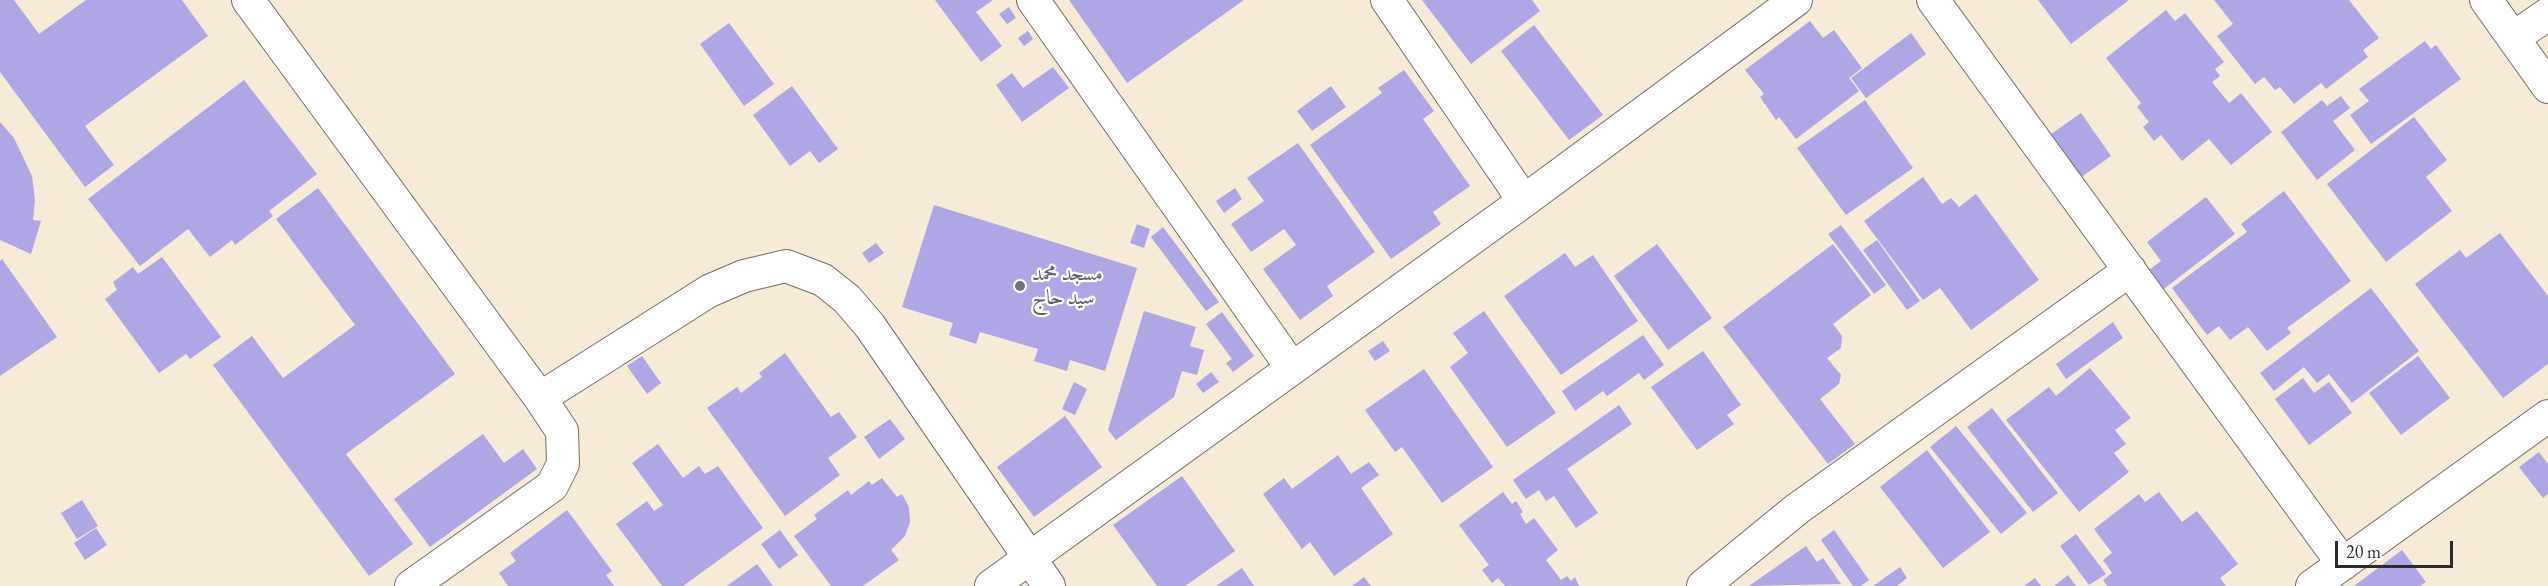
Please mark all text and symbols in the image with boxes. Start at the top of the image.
place label: مسجد محمد سيد حاج [1032,261,1103,311]
marker: مسجد محمد سيد حاج [1013,279,1027,293]
scale bar [2338,529,2456,567]
text: 20 m [2346,540,2381,563]

